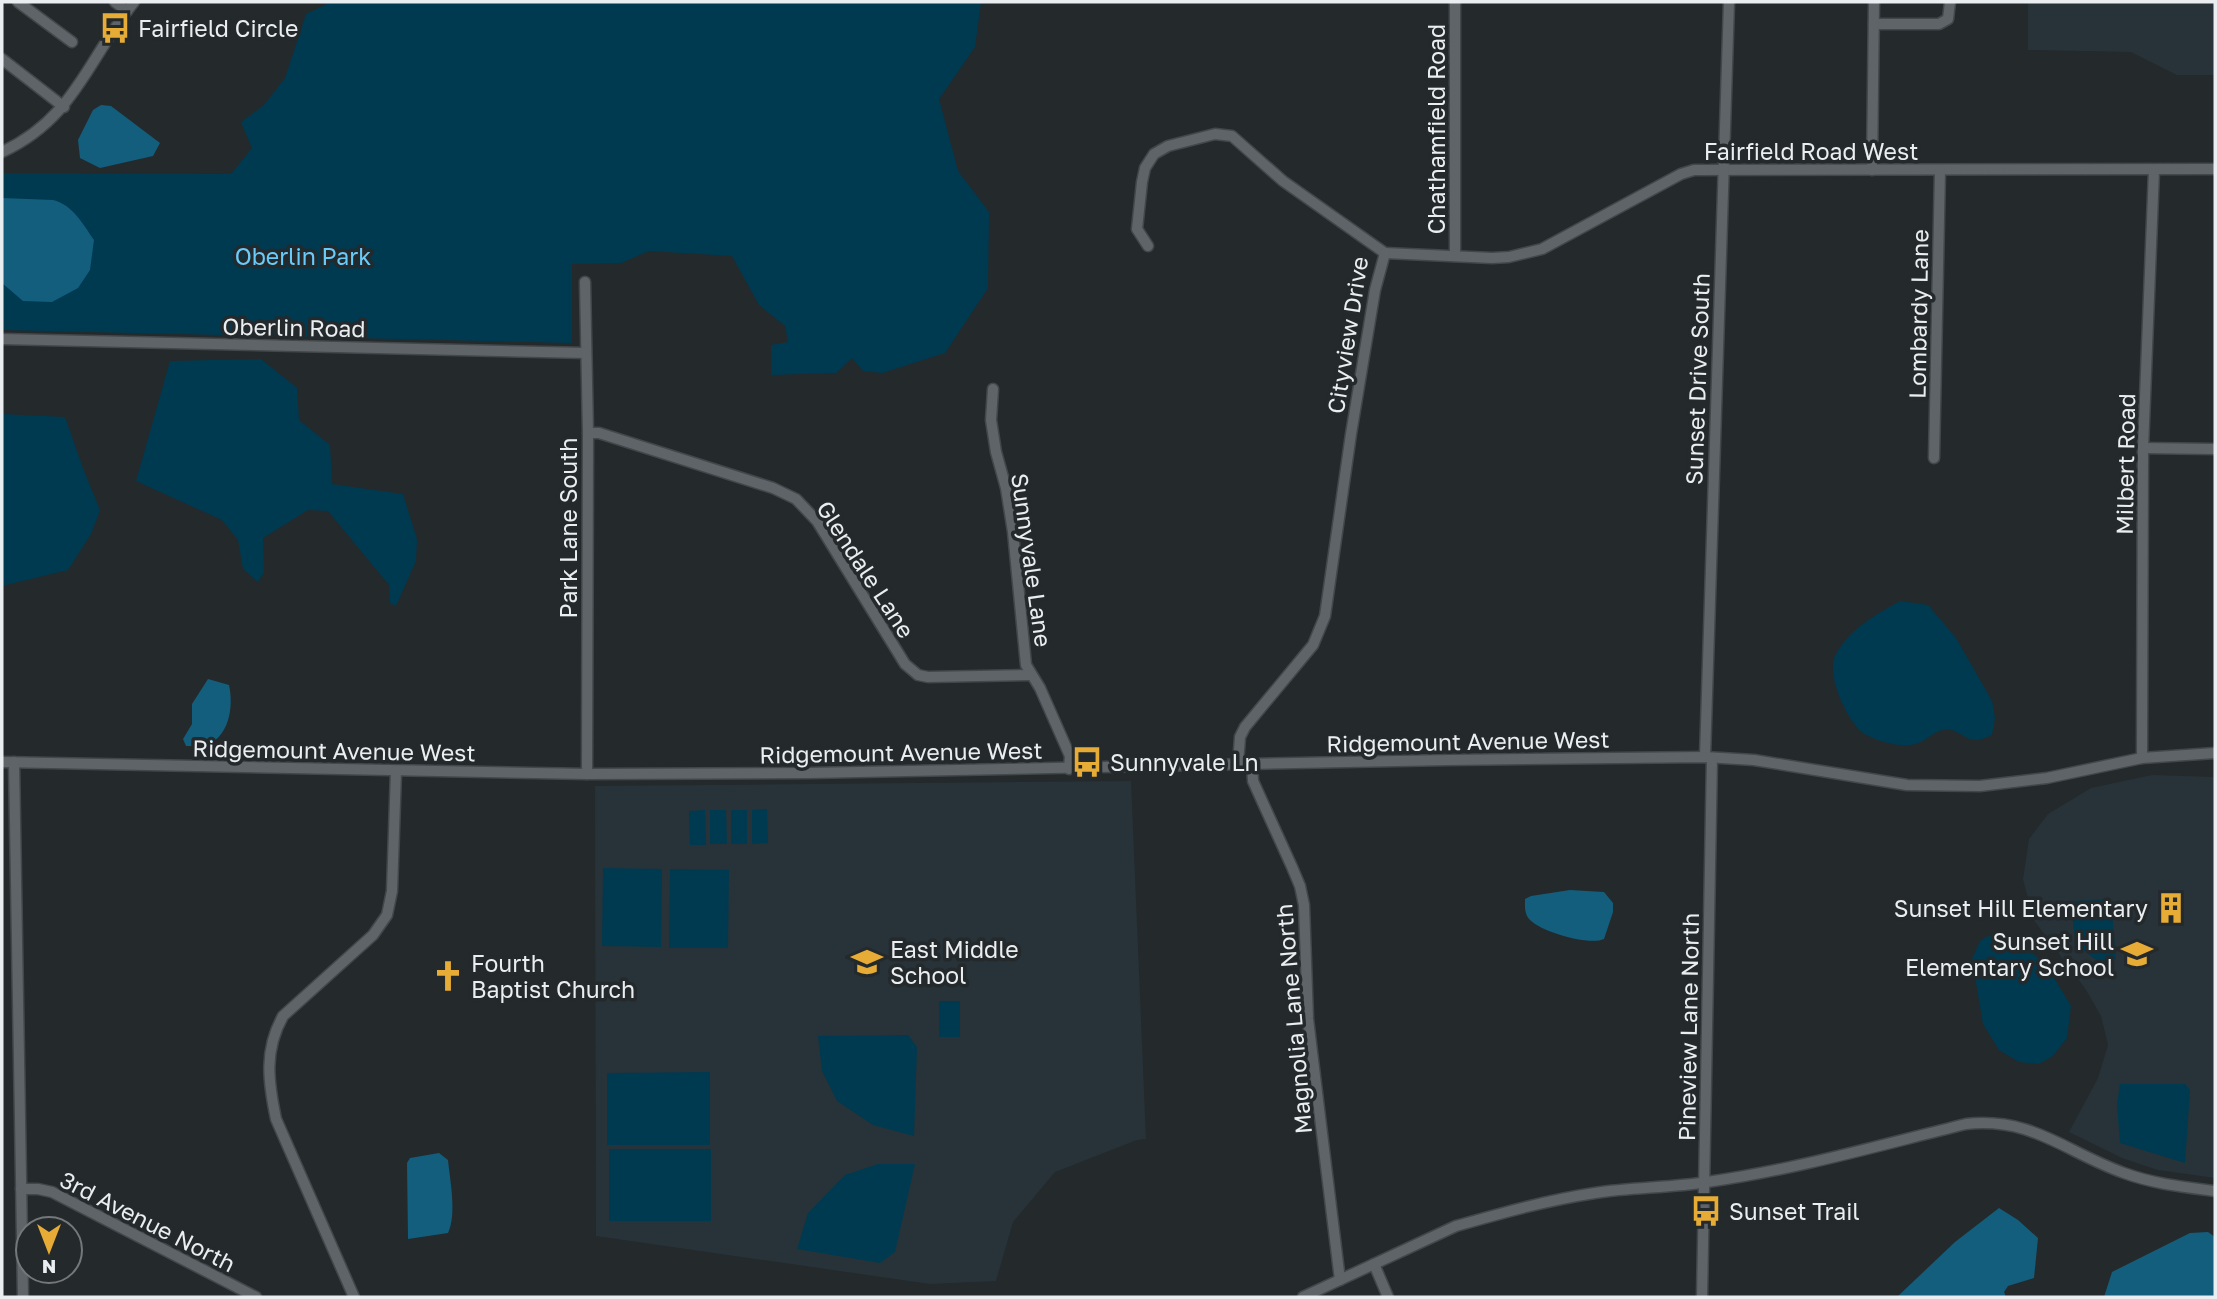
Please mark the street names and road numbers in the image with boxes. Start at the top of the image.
street label: Chathamfield Road [1422,24,1450,234]
street label: Fairfield Road West [1704,137,1918,165]
street label: Lombardy Lane [1903,229,1933,399]
street label: Cityview Drive [1321,255,1373,415]
street label: Sunset Drive South [1679,273,1715,485]
street label: Oberlin Road [222,312,366,342]
street label: Milbert Road [2110,393,2140,535]
street label: Park Lane South [554,438,582,618]
street label: Sunnyvale Lane [1006,471,1058,649]
street label: Glendale Lane [811,495,921,643]
street label: Ridgemount Avenue West [1326,725,1610,757]
street label: Ridgemount Avenue West [192,734,476,766]
street label: Ridgemount Avenue West [759,736,1043,768]
street label: Magnolia Lane North [1269,903,1317,1135]
street label: Pineview Lane North [1672,913,1704,1141]
street label: 3rd Avenue North [56,1165,240,1277]

